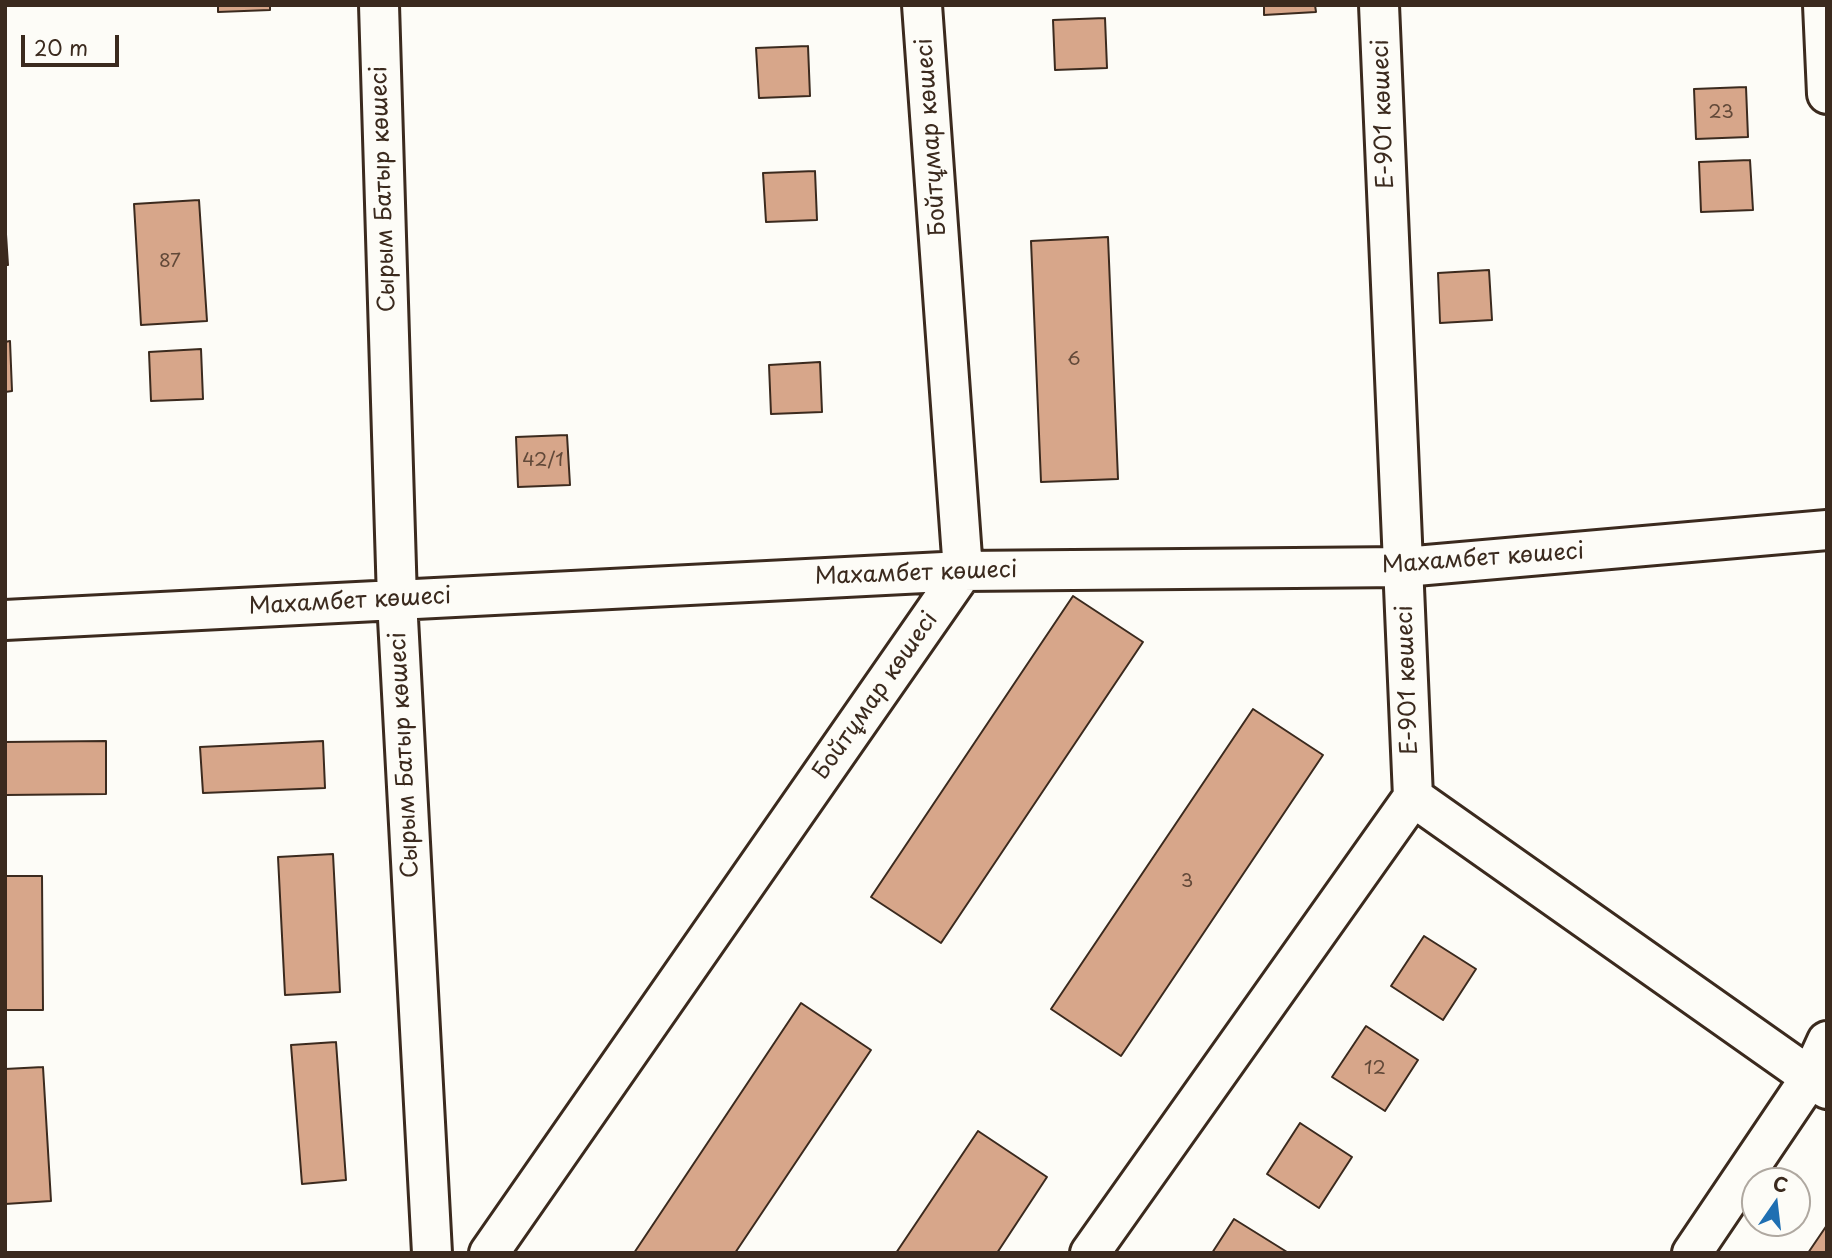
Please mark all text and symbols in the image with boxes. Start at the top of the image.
scale bar [24,21,122,65]
text: 20 m [34,31,88,63]
street label: Бойтұмар көшесі [911,37,953,237]
street label: Е-901 көшесі [1368,39,1400,189]
street label: Сырым Батыр көшесі [366,65,402,313]
house number: 23 [1708,102,1734,124]
house number: 87 [159,251,181,273]
house number: 6 [1067,349,1081,371]
house number: 42/1 [522,450,564,472]
street label: Махамбет көшесі [1381,538,1585,580]
street label: Махамбет көшесі [814,557,1018,591]
street label: Махамбет көшесі [248,583,452,621]
street label: Е-901 көшесі [1392,605,1424,755]
street label: Бойтұмар көшесі [808,607,944,785]
street label: Сырым Батыр көшесі [385,631,425,879]
house number: 3 [1181,871,1193,893]
house number: 12 [1364,1058,1386,1080]
north arrow [1741,1167,1811,1237]
text: С [1770,1168,1791,1199]

